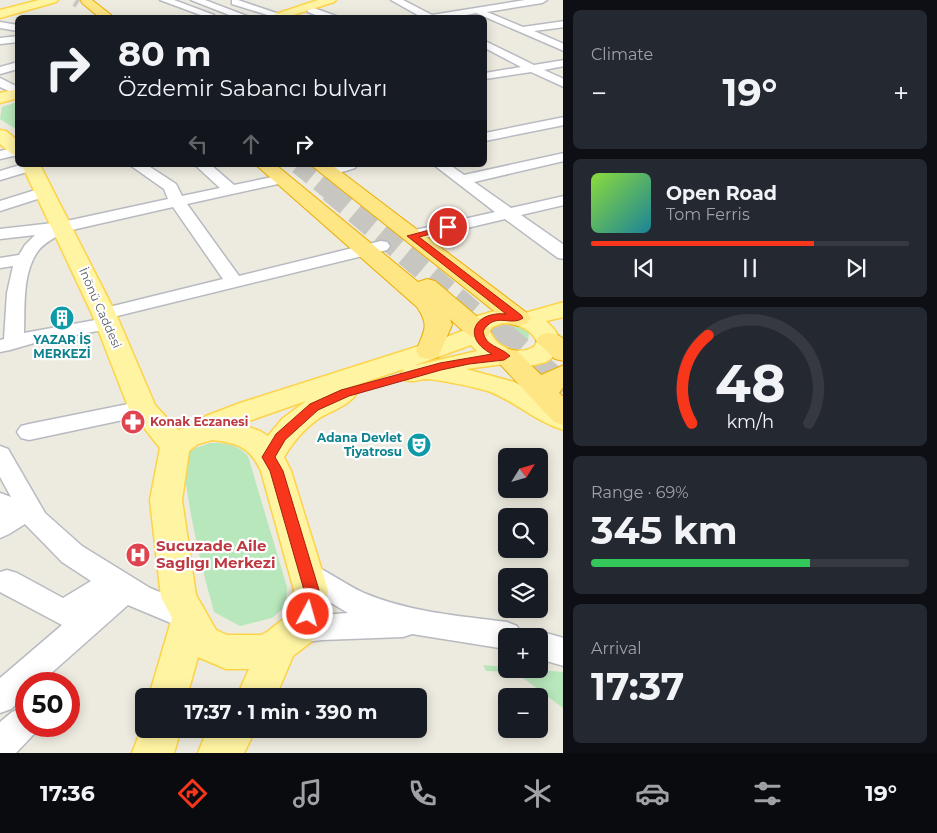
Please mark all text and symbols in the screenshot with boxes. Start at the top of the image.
text: 80 m [118,32,212,75]
icon: right [35,35,100,100]
text: Climate [591,45,653,64]
text: 19° [723,69,778,116]
text: Özdemir Sabancı bulvarı [118,75,388,102]
text: − [591,76,607,110]
text: + [893,76,909,110]
icon: left [184,130,212,158]
icon: ahead [237,130,265,158]
icon: right [290,130,318,158]
text: Open Road [666,182,777,205]
text: Tom Ferris [666,205,750,224]
pin [427,206,469,248]
icon: arrive [434,213,462,241]
icon: previous [630,254,658,282]
icon: pause [736,254,764,282]
icon: next [842,254,870,282]
street label: İnönü Caddesi [76,265,125,350]
building icon: YAZAR İŞ MERKEZİ [49,305,75,331]
place label: YAZAR İŞ MERKEZİ [32,332,91,361]
text: 48 [715,352,785,415]
pharmacy icon: Konak Eczanesi [120,409,146,435]
text: km/h [726,411,774,432]
place label: Konak Eczanesi [150,414,248,429]
place label: Adana Devlet Tiyatrosu [316,430,403,459]
theatre icon: Adana Devlet Tiyatrosu [406,432,432,458]
north arrow [498,448,548,498]
map controls [498,448,548,738]
text: Range · 69% [591,483,689,502]
text: 345 km [591,507,738,554]
button: search [498,508,548,558]
place label: Sucuzade Aile Saglıgı Merkezi [156,536,275,572]
hospital icon: Sucuzade Aile Saglıgı Merkezi [125,542,151,568]
button: layers [498,568,548,618]
position arrow [281,587,333,639]
button: + [498,628,548,678]
text: Arrival [591,639,641,658]
text: 17:37 [591,663,684,710]
speed limit sign: 50 [15,672,80,737]
button: − [498,688,548,738]
text: 17:37 · 1 min · 390 m [185,701,377,724]
icon: directions [175,776,210,811]
icon: music [290,776,325,811]
icon: phone [405,776,440,811]
icon: climate [520,776,555,811]
icon: car [635,776,670,811]
icon: filters [750,776,785,811]
text: 17:36 [40,780,95,807]
text: 19° [865,780,897,807]

